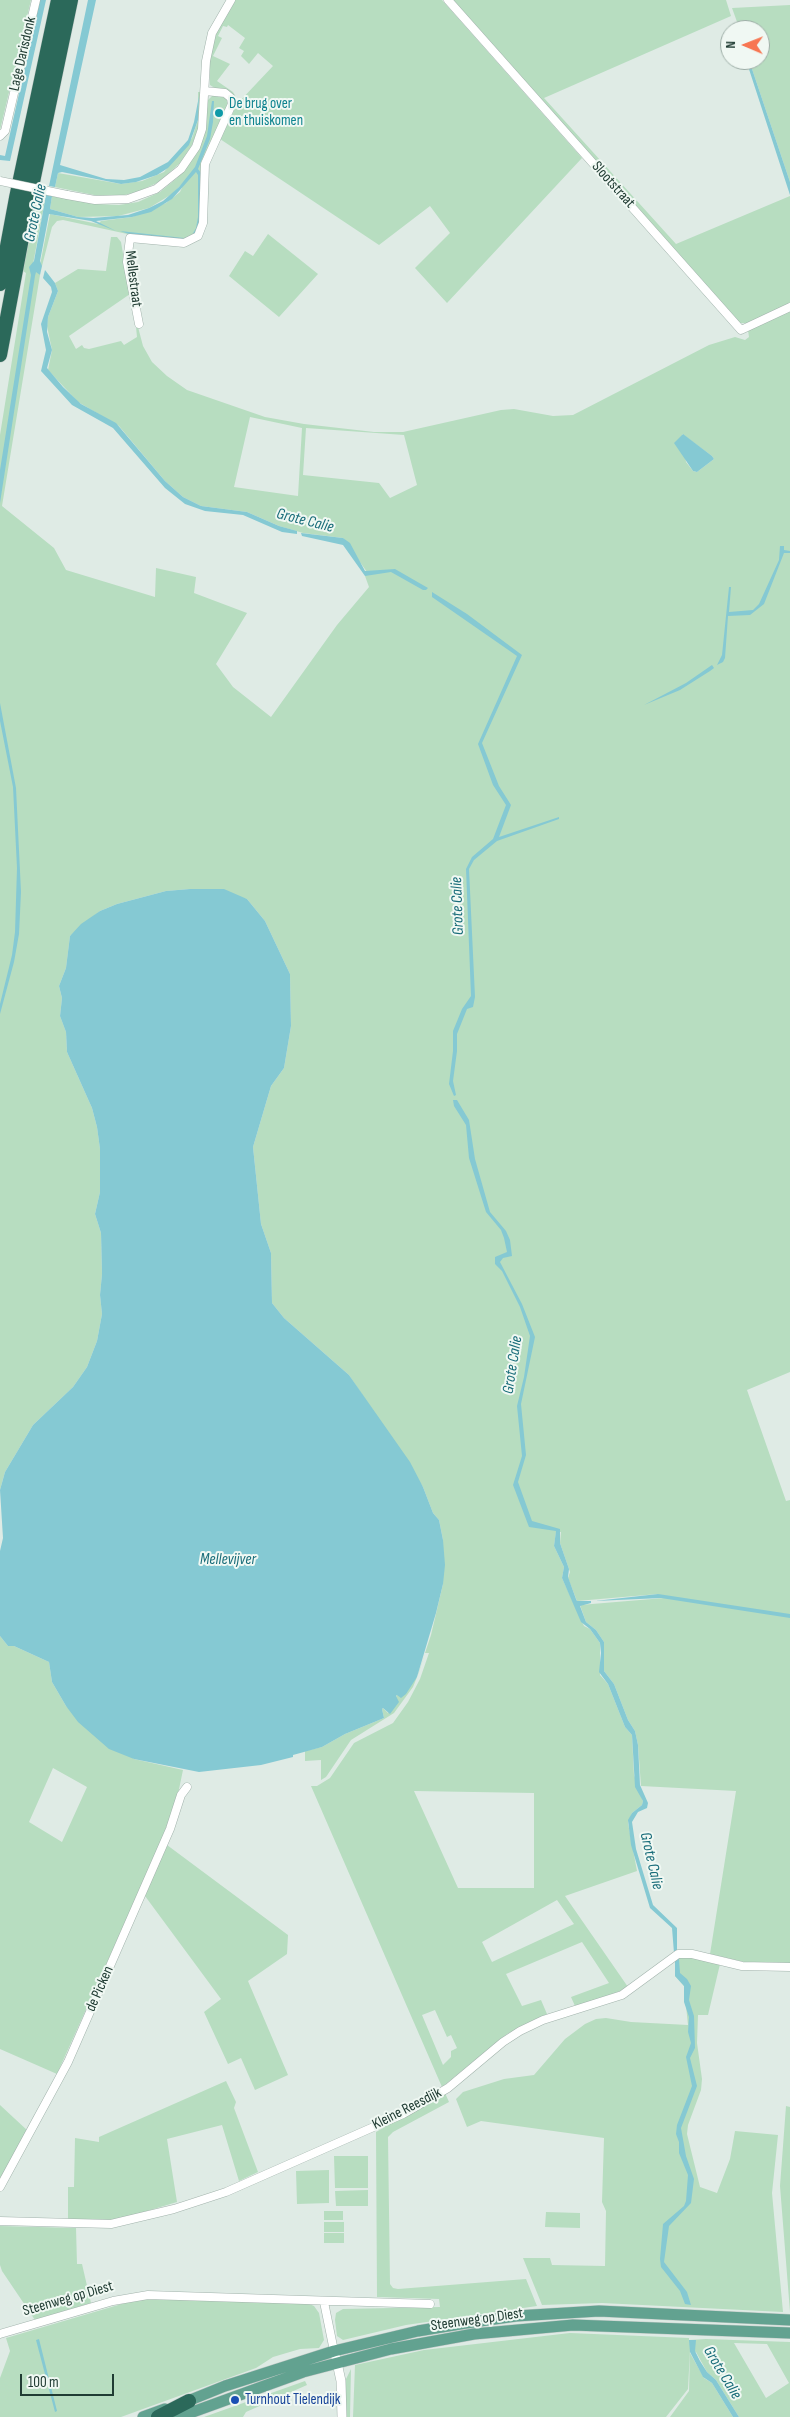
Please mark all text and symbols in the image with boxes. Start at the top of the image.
street label: Lage Darisdonk [6,15,40,93]
north arrow [720,20,770,70]
text: N [722,41,739,49]
place label: De brug over en thuiskomen [229,95,303,130]
marker: De brug over en thuiskomen [213,107,225,119]
street label: Slootstraat [587,158,639,212]
water label: Grote Calie [21,182,51,244]
street label: Mellestraat [121,250,145,308]
water label: Grote Calie [274,505,336,537]
water label: Grote Calie [447,876,469,936]
water label: Grote Calie [499,1335,527,1395]
water label: Mellevijver [200,1550,256,1570]
water label: Grote Calie [635,1830,667,1892]
street label: de Picken [82,1964,118,2014]
street label: Kleine Reesdijk [370,2084,444,2134]
street label: Steenweg op Diest [21,2278,115,2320]
street label: Steenweg op Diest [430,2305,524,2335]
water label: Grote Calie [699,2343,745,2403]
scale bar [22,2364,116,2396]
text: 100 m [28,2373,59,2392]
place label: Turnhout Tielendijk [245,2391,340,2409]
marker: Turnhout Tielendijk [229,2394,241,2406]

